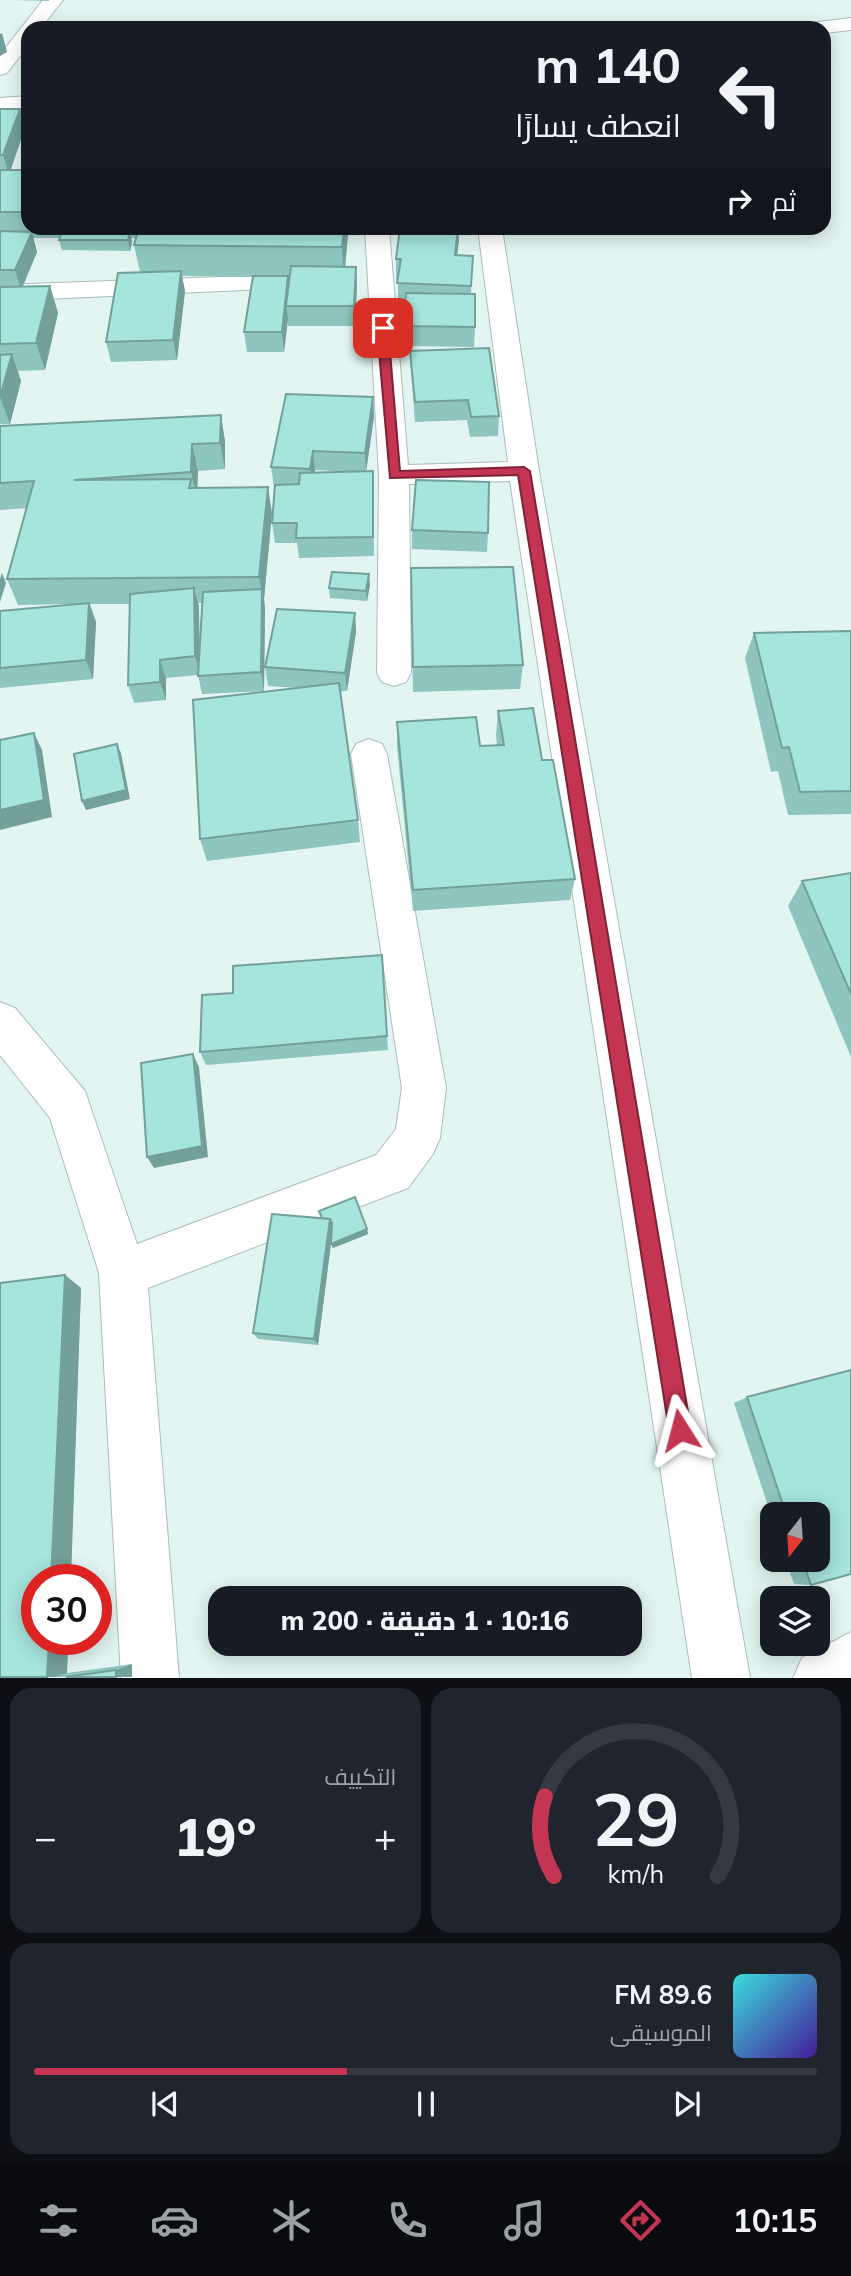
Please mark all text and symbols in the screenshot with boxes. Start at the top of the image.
text: 140 m [535,34,681,95]
icon: left [705,49,796,140]
text: انعطف يسارًا [515,105,681,145]
icon: right [720,182,758,220]
text: ثم [772,185,796,218]
pin [353,298,413,358]
icon: arrive [364,309,402,347]
position arrow [643,1393,717,1467]
north arrow [760,1502,830,1572]
map controls [760,1502,830,1656]
speed limit sign: 30 [21,1564,112,1655]
button: layers [760,1586,830,1656]
text: 10:16 · 1 دقيقة · 200 m [281,1604,569,1637]
text: التكييف [324,1762,397,1791]
text: 29 [592,1774,679,1865]
text: 19° [174,1804,256,1869]
text: − [34,1813,57,1861]
text: + [374,1813,397,1861]
text: km/h [607,1858,664,1889]
text: 89.6 FM [614,1978,712,2011]
text: الموسيقى [610,2018,712,2047]
icon: previous [146,2085,184,2123]
icon: pause [407,2085,445,2123]
icon: next [668,2085,706,2123]
icon: filters [34,2196,83,2245]
icon: car [150,2196,199,2245]
icon: climate [267,2196,316,2245]
icon: phone [383,2196,432,2245]
icon: music [500,2196,549,2245]
icon: directions [616,2196,665,2245]
text: 10:15 [733,2200,817,2240]

